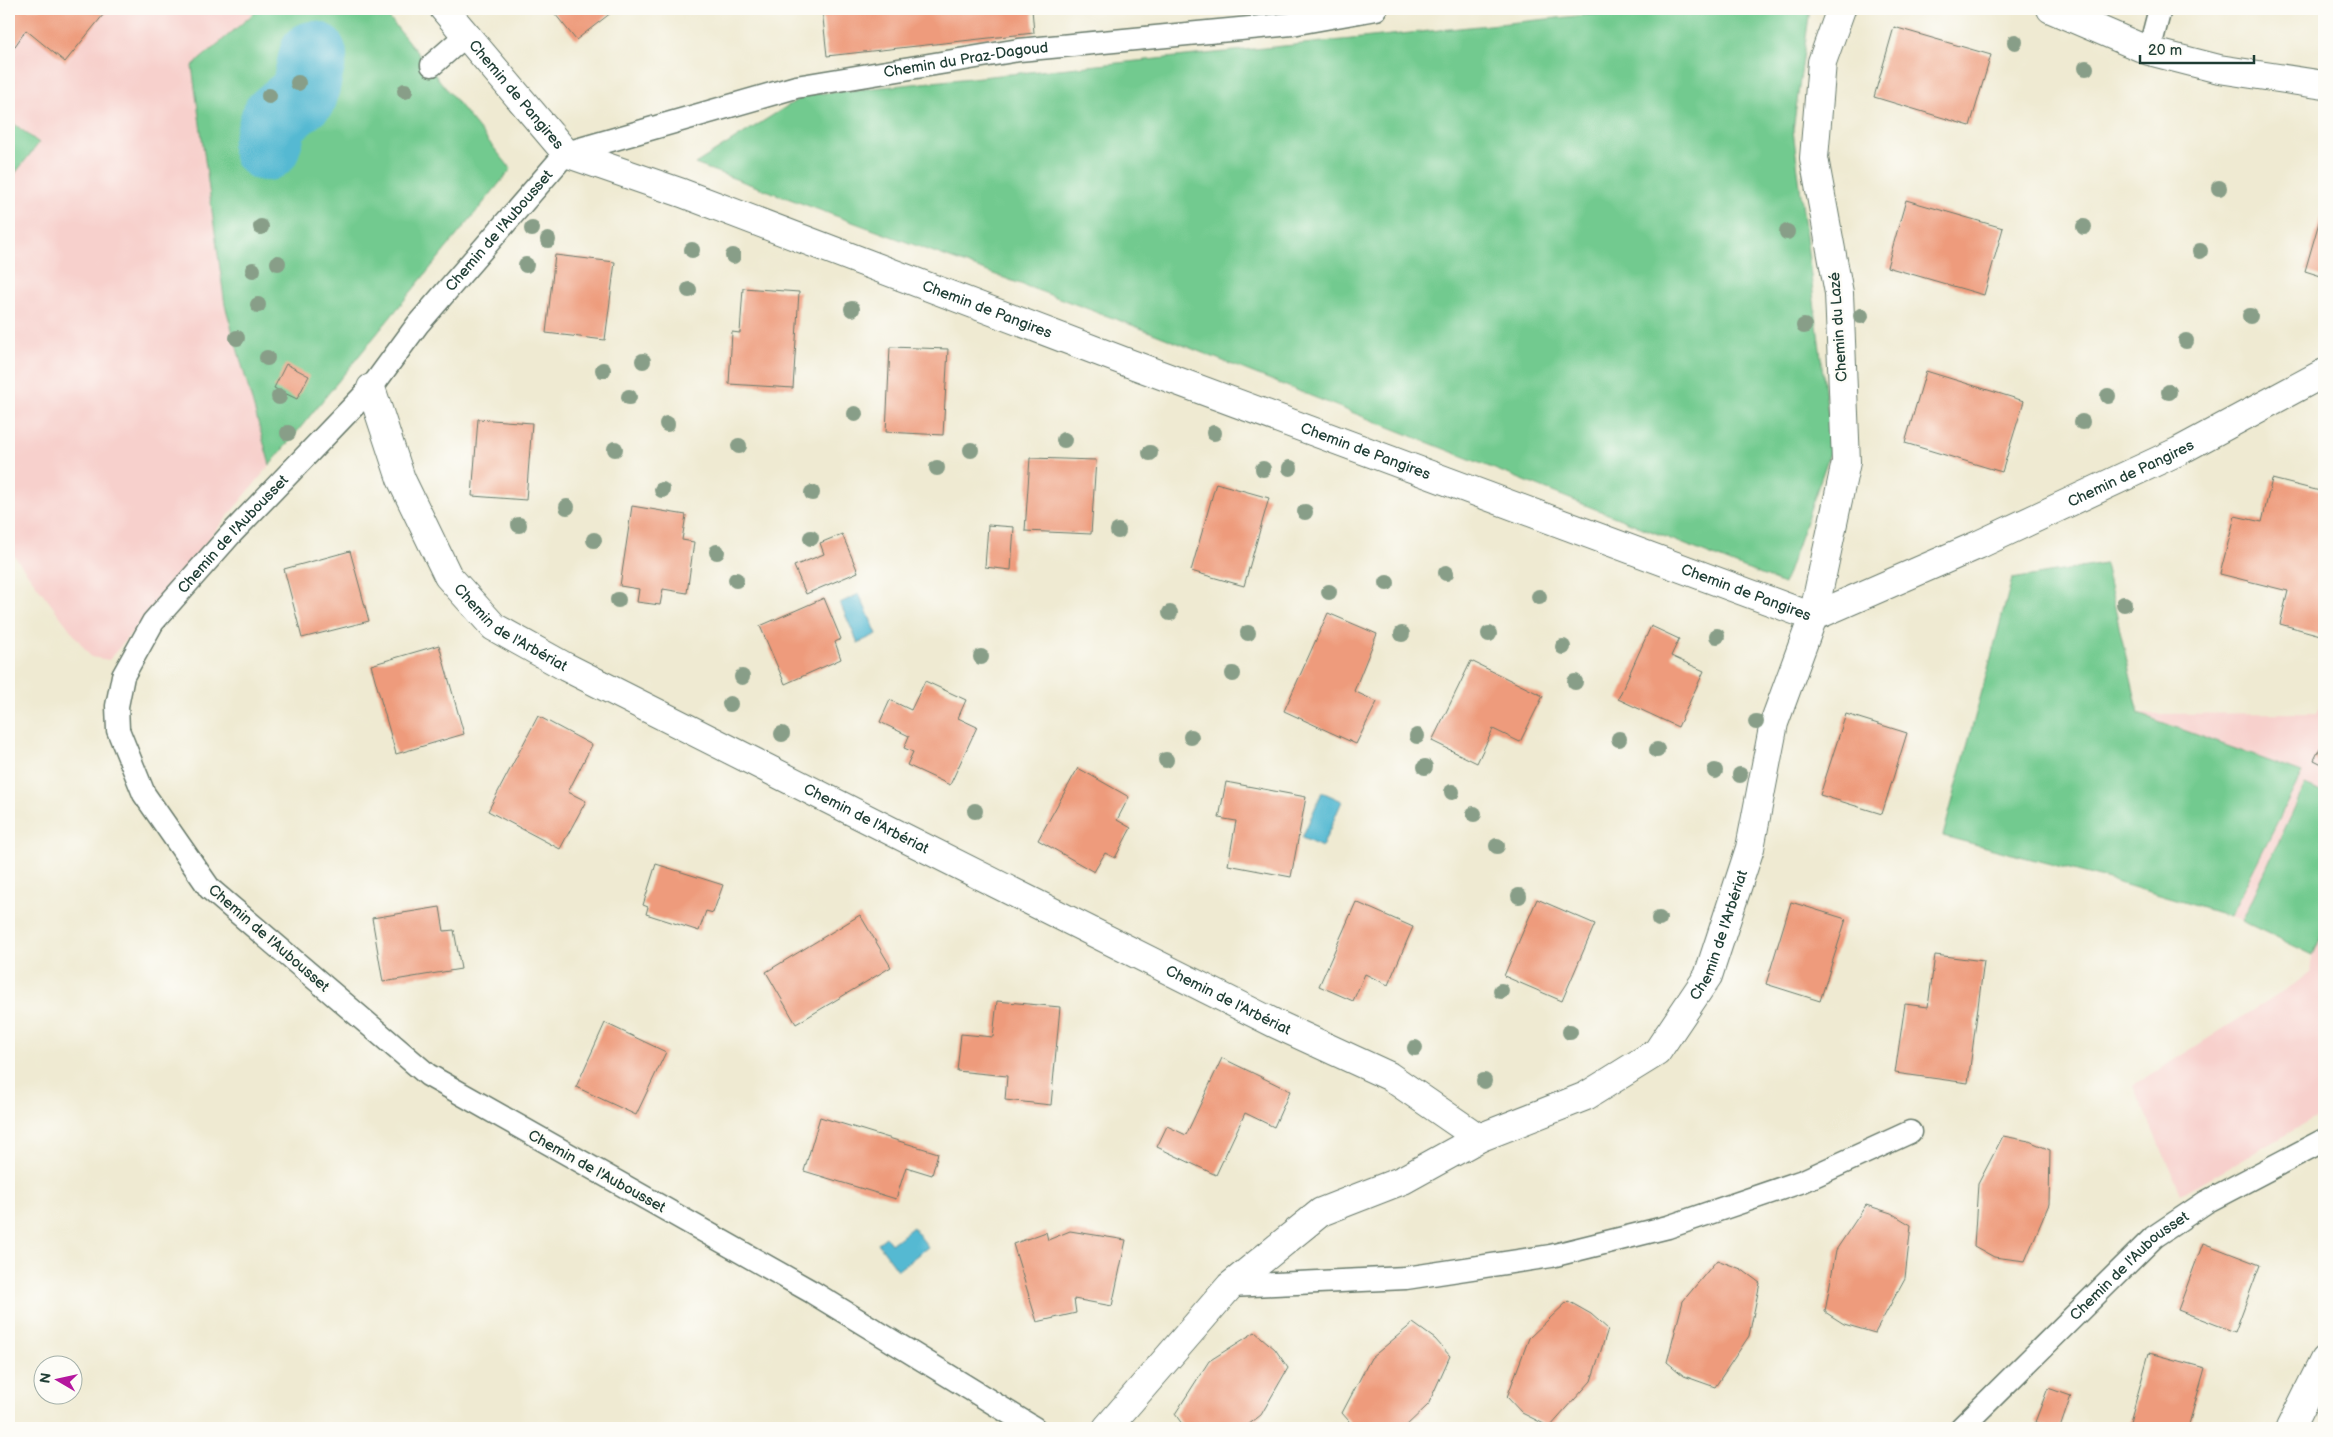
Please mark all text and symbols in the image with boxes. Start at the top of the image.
scale bar [2140,32,2254,64]
street label: Chemin de Pangires [464,36,568,154]
street label: Chemin du Praz-Dagoud [882,38,1049,82]
text: 20 m [2148,41,2182,60]
street label: Chemin de l'Aubousset [441,166,557,296]
street label: Chemin du Lazé [1825,271,1852,382]
street label: Chemin de Pangires [919,276,1055,343]
street label: Chemin de Pangires [1298,419,1434,484]
street label: Chemin de Pangires [2065,435,2198,512]
street label: Chemin de l'Aubousset [174,471,293,598]
street label: Chemin de Pangires [1678,560,1814,626]
street label: Chemin de l'Arbériat [450,580,571,676]
street label: Chemin de l'Arbériat [800,779,932,859]
street label: Chemin de l'Arbériat [1686,867,1752,1004]
street label: Chemin de l'Aubousset [204,881,334,996]
street label: Chemin de l'Arbériat [1162,961,1294,1040]
street label: Chemin de l'Aubousset [525,1126,669,1217]
street label: Chemin de l'Aubousset [2066,1207,2193,1325]
north arrow [32,1354,82,1404]
text: N [36,1372,55,1385]

